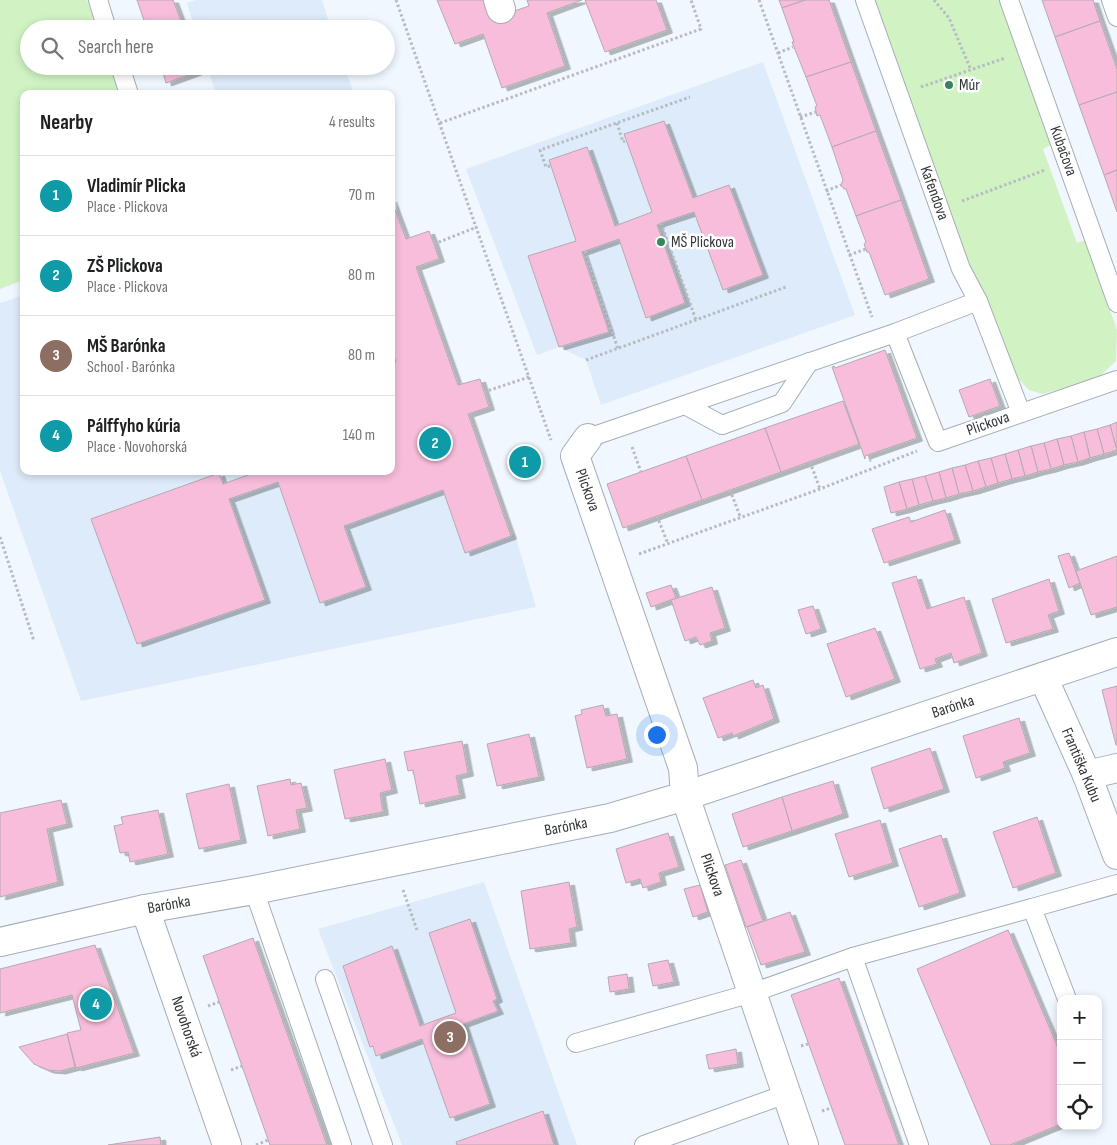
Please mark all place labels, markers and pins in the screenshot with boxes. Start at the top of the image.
place label: Múr [959,76,980,95]
marker: Múr [943,79,955,91]
place label: MŠ Plickova [671,233,734,252]
marker: MŠ Plickova [655,236,667,248]
pin: 2 [419,424,451,462]
pin: 1 [509,443,541,481]
pin: 4 [80,985,112,1023]
pin: 3 [434,1018,466,1056]

